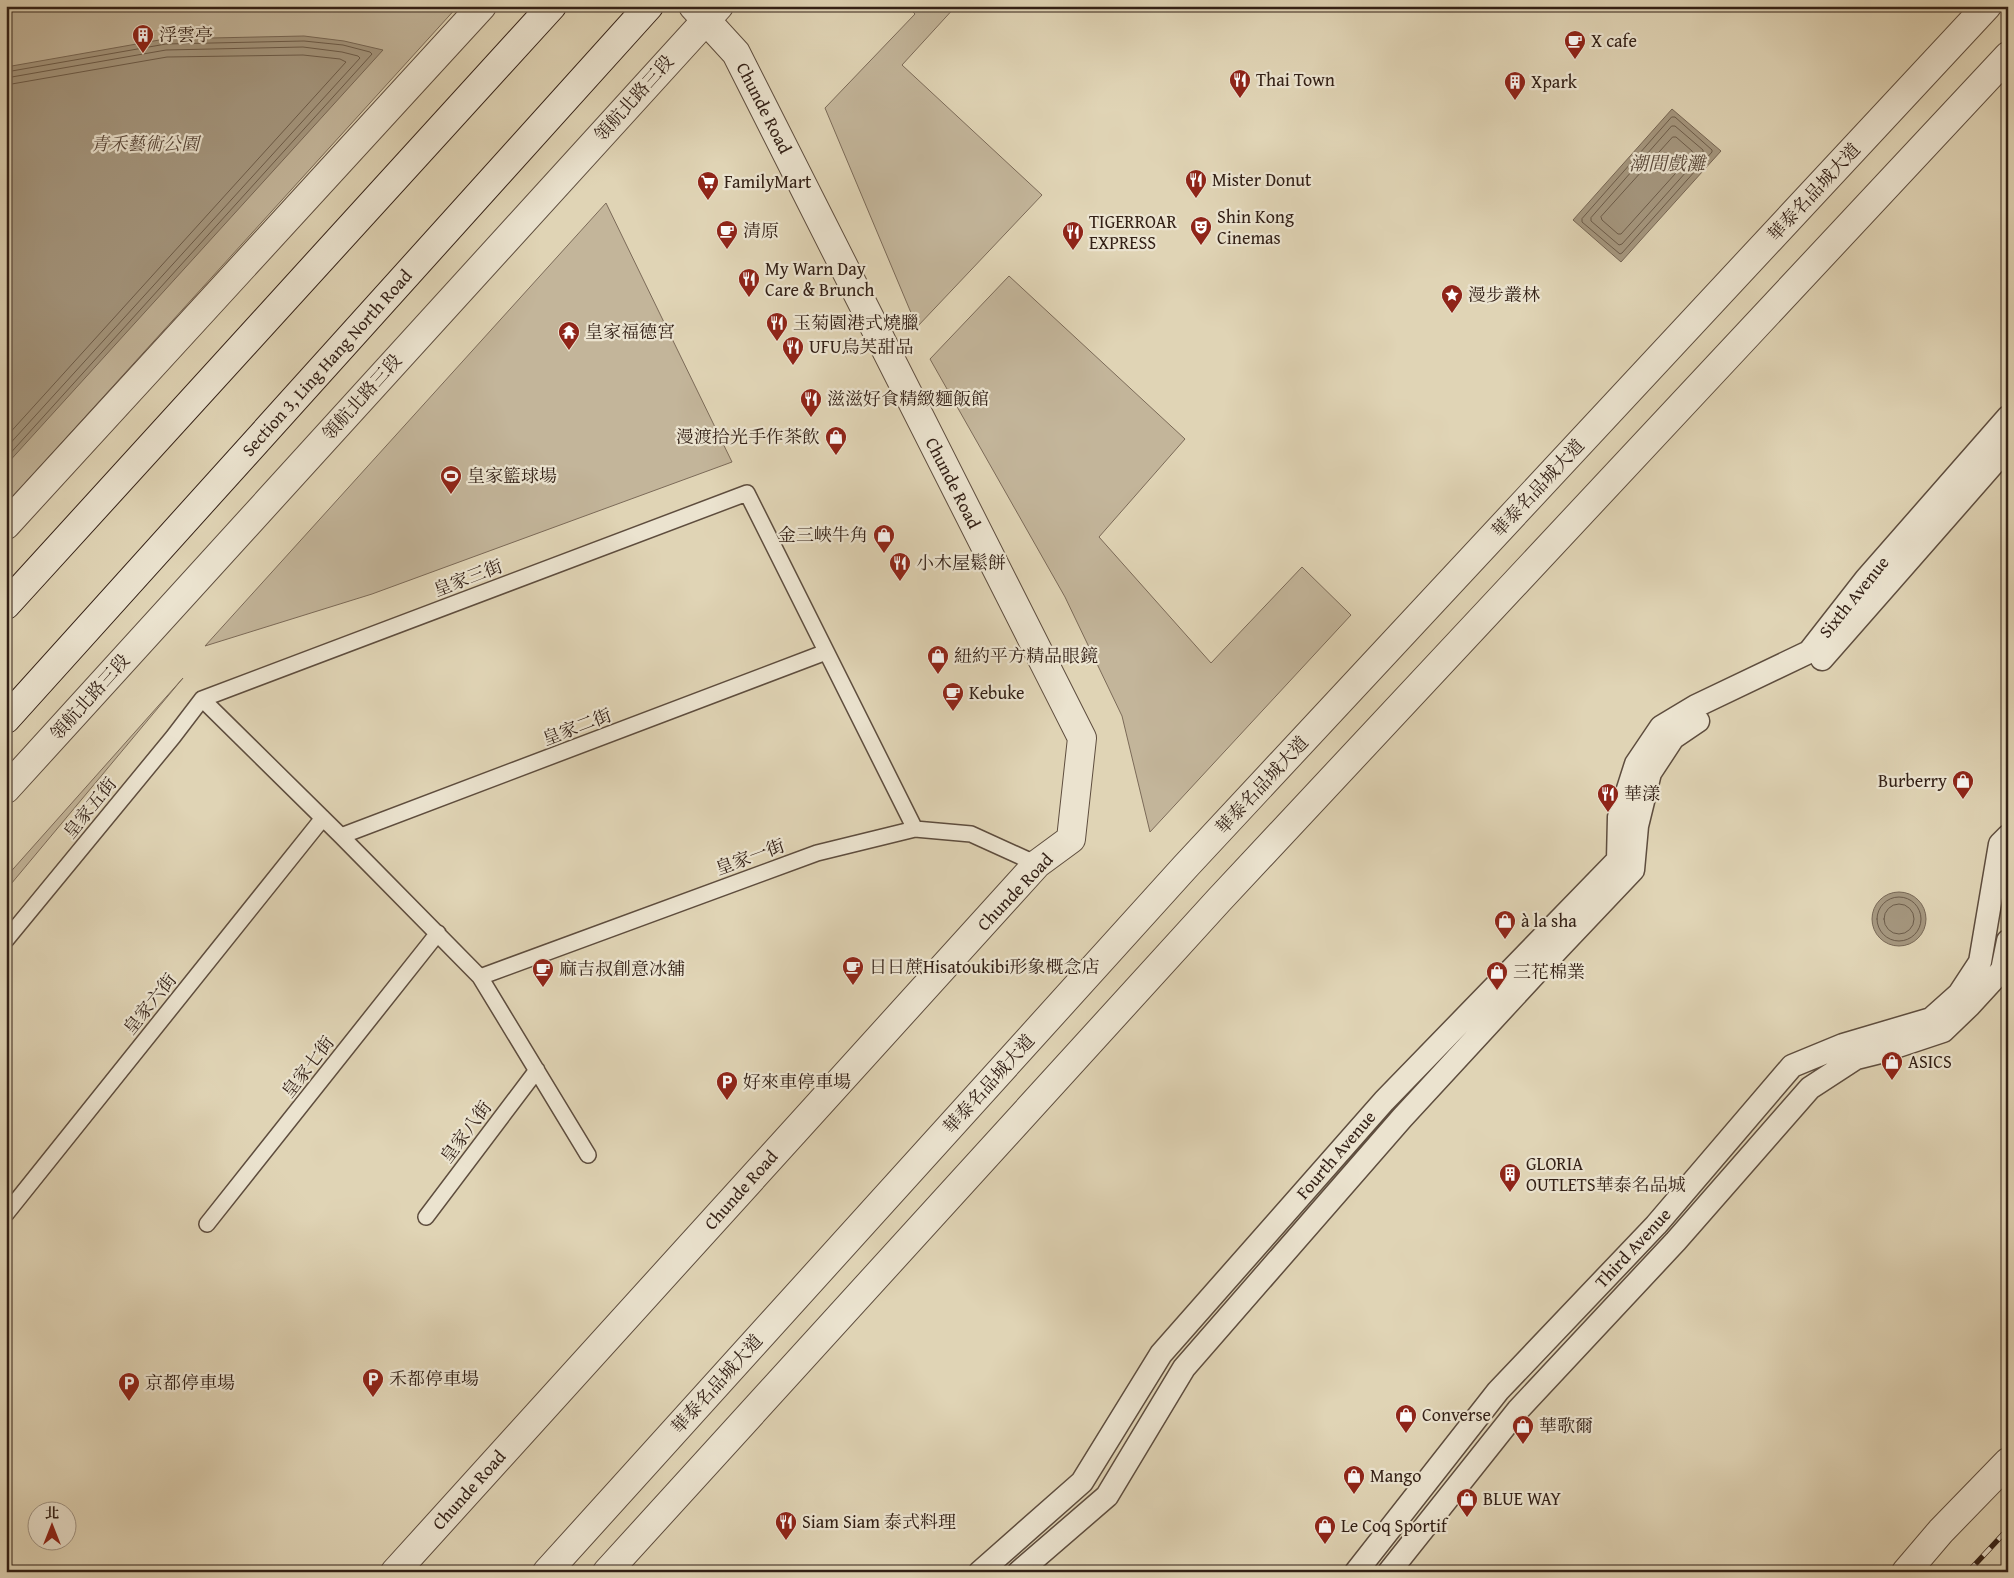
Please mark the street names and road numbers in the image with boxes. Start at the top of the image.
street label: 領航北路三段 [587,49,680,147]
street label: Chunde Road [730,57,799,159]
street label: 華泰名品城大道 [1761,136,1866,247]
street label: Section 3, Ling Hang North Road [235,263,418,462]
street label: 領航北路三段 [315,348,408,446]
street label: Chunde Road [919,432,988,534]
street label: 華泰名品城大道 [1485,432,1590,543]
street label: Sixth Avenue [1812,550,1895,644]
street label: 皇家三街 [429,552,506,603]
street label: 領航北路三段 [43,648,136,746]
street label: 皇家二街 [538,701,615,752]
street label: 華泰名品城大道 [1209,729,1314,840]
street label: 皇家五街 [56,771,123,844]
street label: 皇家一街 [711,832,788,882]
street label: Chunde Road [970,846,1059,937]
street label: 皇家六街 [116,967,183,1040]
street label: 華泰名品城大道 [936,1028,1041,1140]
street label: 皇家七街 [275,1030,340,1103]
street label: 皇家八街 [433,1095,498,1169]
street label: Fourth Avenue [1289,1104,1382,1205]
street label: Chunde Road [697,1143,784,1236]
street label: Third Avenue [1588,1201,1677,1294]
street label: 華泰名品城大道 [664,1328,769,1440]
street label: Chunde Road [425,1443,512,1536]

